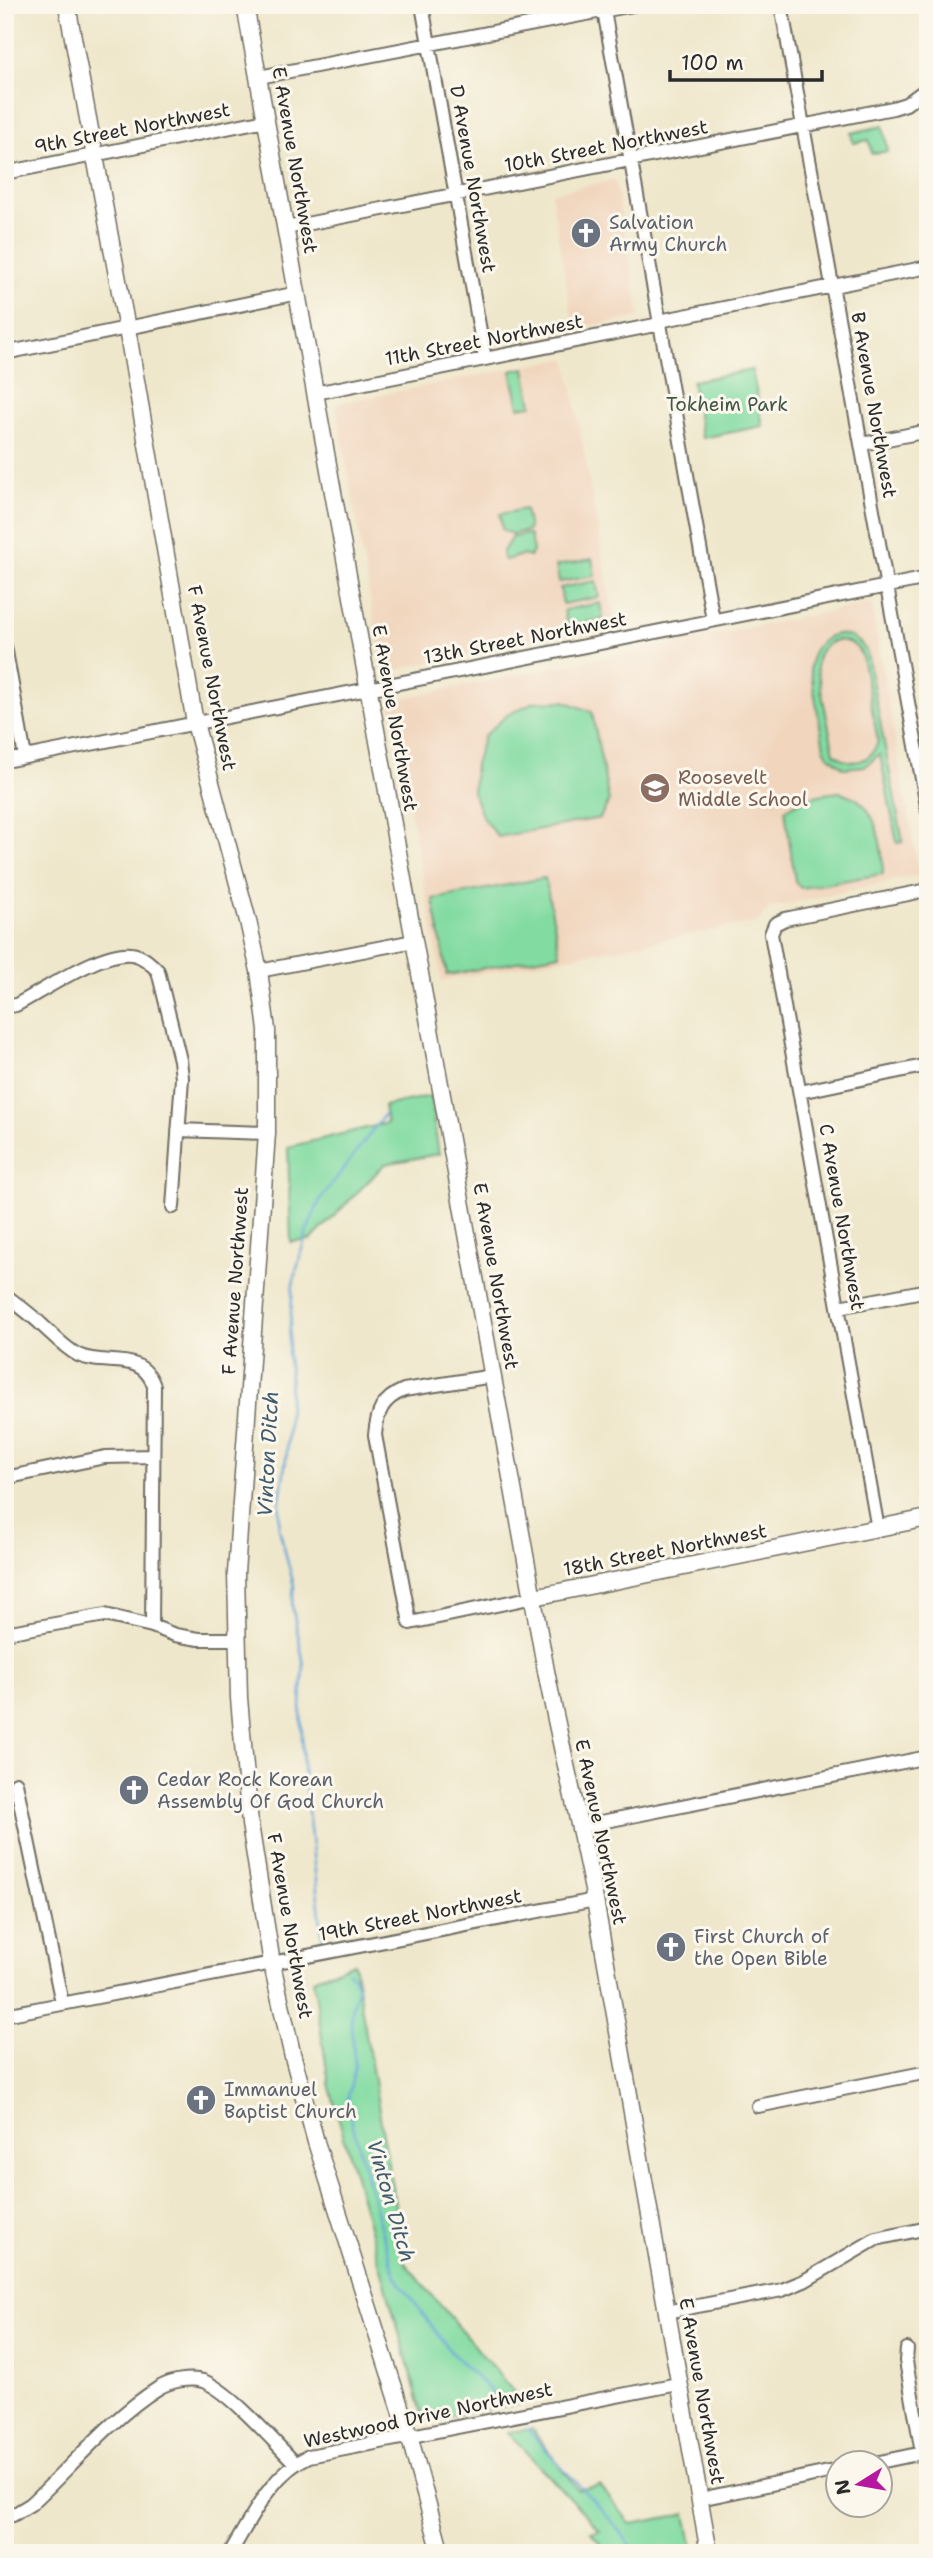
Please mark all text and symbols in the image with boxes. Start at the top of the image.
scale bar [670,38,823,82]
text: 100 m [681,49,744,77]
street label: E Avenue Northwest [266,65,324,255]
street label: D Avenue Northwest [444,83,502,275]
street label: 9th Street Northwest [32,97,232,159]
street label: 10th Street Northwest [502,114,710,178]
place label: Salvation Army Church [609,210,727,257]
church icon: Salvation Army Church [569,216,603,250]
street label: 11th Street Northwest [383,309,585,371]
street label: B Avenue Northwest [845,310,903,500]
park label: Tokheim Park [666,392,788,417]
street label: F Avenue Northwest [182,583,242,773]
street label: 13th Street Northwest [421,606,629,670]
street label: E Avenue Northwest [366,623,424,813]
place label: Roosevelt Middle School [678,765,808,812]
school or university icon: Roosevelt Middle School [638,771,672,805]
street label: C Avenue Northwest [813,1122,871,1312]
street label: E Avenue Northwest [467,1181,525,1371]
street label: F Avenue Northwest [216,1186,254,1376]
water label: Vinton Ditch [251,1390,285,1518]
street label: 18th Street Northwest [561,1518,769,1582]
street label: E Avenue Northwest [569,1737,633,1927]
place label: Cedar Rock Korean Assembly Of God Church [157,1767,384,1814]
church icon: Cedar Rock Korean Assembly Of God Church [117,1773,151,1807]
street label: F Avenue Northwest [261,1831,319,2021]
street label: 19th Street Northwest [316,1883,524,1947]
place label: First Church of the Open Bible [694,1924,830,1971]
church icon: First Church of the Open Bible [654,1930,688,1964]
place label: Immanuel Baptist Church [224,2077,357,2124]
church icon: Immanuel Baptist Church [184,2083,218,2117]
water label: Vinton Ditch [360,2136,422,2266]
street label: E Avenue Northwest [673,2296,731,2486]
street label: Westwood Drive Northwest [301,2376,555,2454]
north arrow [824,2450,894,2520]
text: N [829,2477,857,2497]

